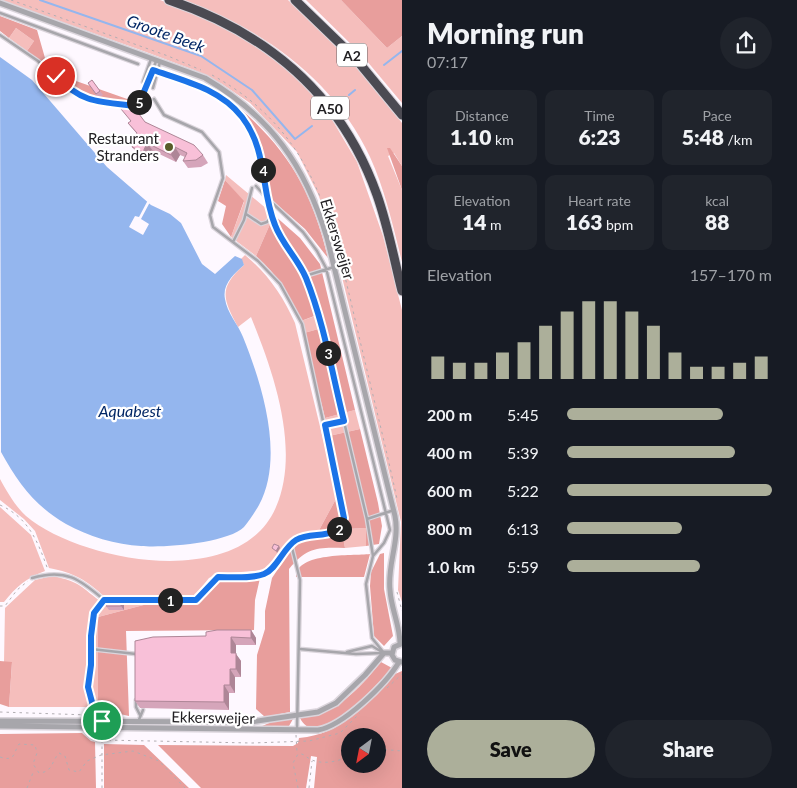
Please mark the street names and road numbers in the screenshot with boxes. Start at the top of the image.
road number: A2 [337,44,367,66]
road number: A50 [311,96,349,120]
street label: Ekkersweijer [317,196,359,282]
street label: Ekkersweijer [171,707,255,727]

